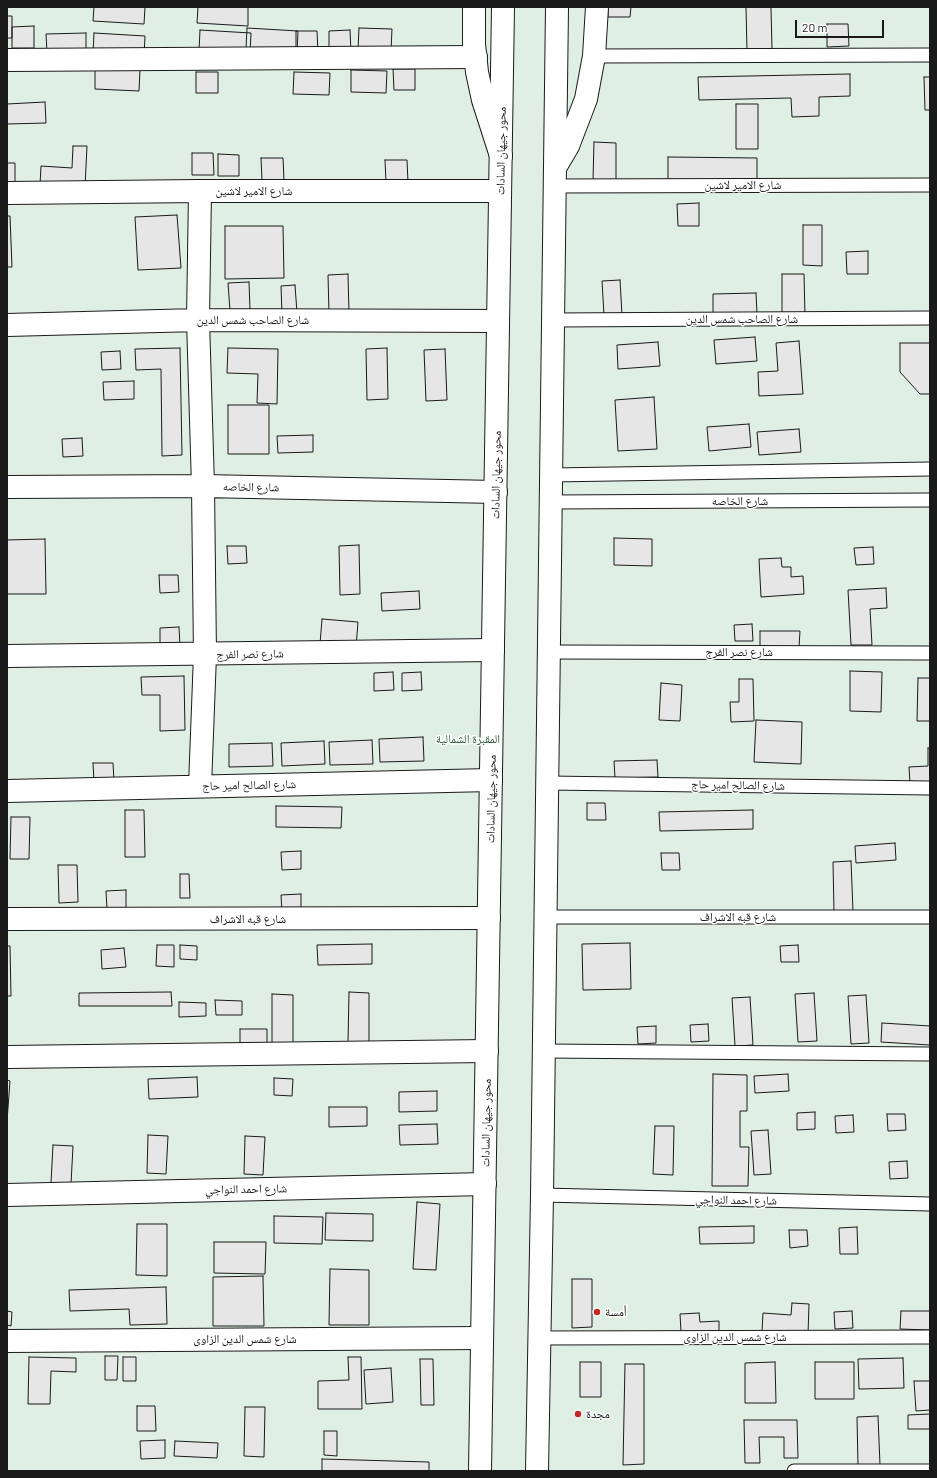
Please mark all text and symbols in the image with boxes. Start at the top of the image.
scale bar [797,12,886,38]
text: 20 m [802,20,828,34]
street label: محور جيهان السادات [493,107,509,195]
street label: شارع الامير لاشين [705,178,781,192]
street label: شارع الامير لاشين [216,184,292,198]
street label: شارع الصاحب شمس الدين [686,312,798,326]
street label: شارع الصاحب شمس الدين [197,313,309,327]
street label: محور جيهان السادات [488,431,504,519]
street label: شارع الخاصه [223,479,279,495]
street label: شارع الخاصه [712,494,768,508]
street label: شارع نصر الفرج [705,645,773,659]
street label: شارع نصر الفرج [216,646,284,662]
park label: المقبرة الشمالية [436,732,500,746]
street label: محور جيهان السادات [483,755,499,843]
street label: شارع الصالح امير حاج [202,777,296,793]
street label: شارع الصالح امير حاج [691,777,785,793]
street label: شارع قبه الاشراف [700,910,776,924]
street label: شارع قبه الاشراف [210,912,286,926]
street label: محور جيهان السادات [478,1079,494,1167]
street label: شارع احمد النواجي [205,1181,287,1197]
street label: شارع احمد النواجي [695,1192,777,1208]
place label: أمسة [605,1305,627,1319]
marker: أمسة [592,1307,602,1317]
street label: شارع شمس الدين الزاوى [683,1330,787,1344]
street label: شارع شمس الدين الزاوى [193,1332,297,1346]
place label: مجدة [586,1407,610,1421]
marker: مجدة [573,1409,583,1419]

